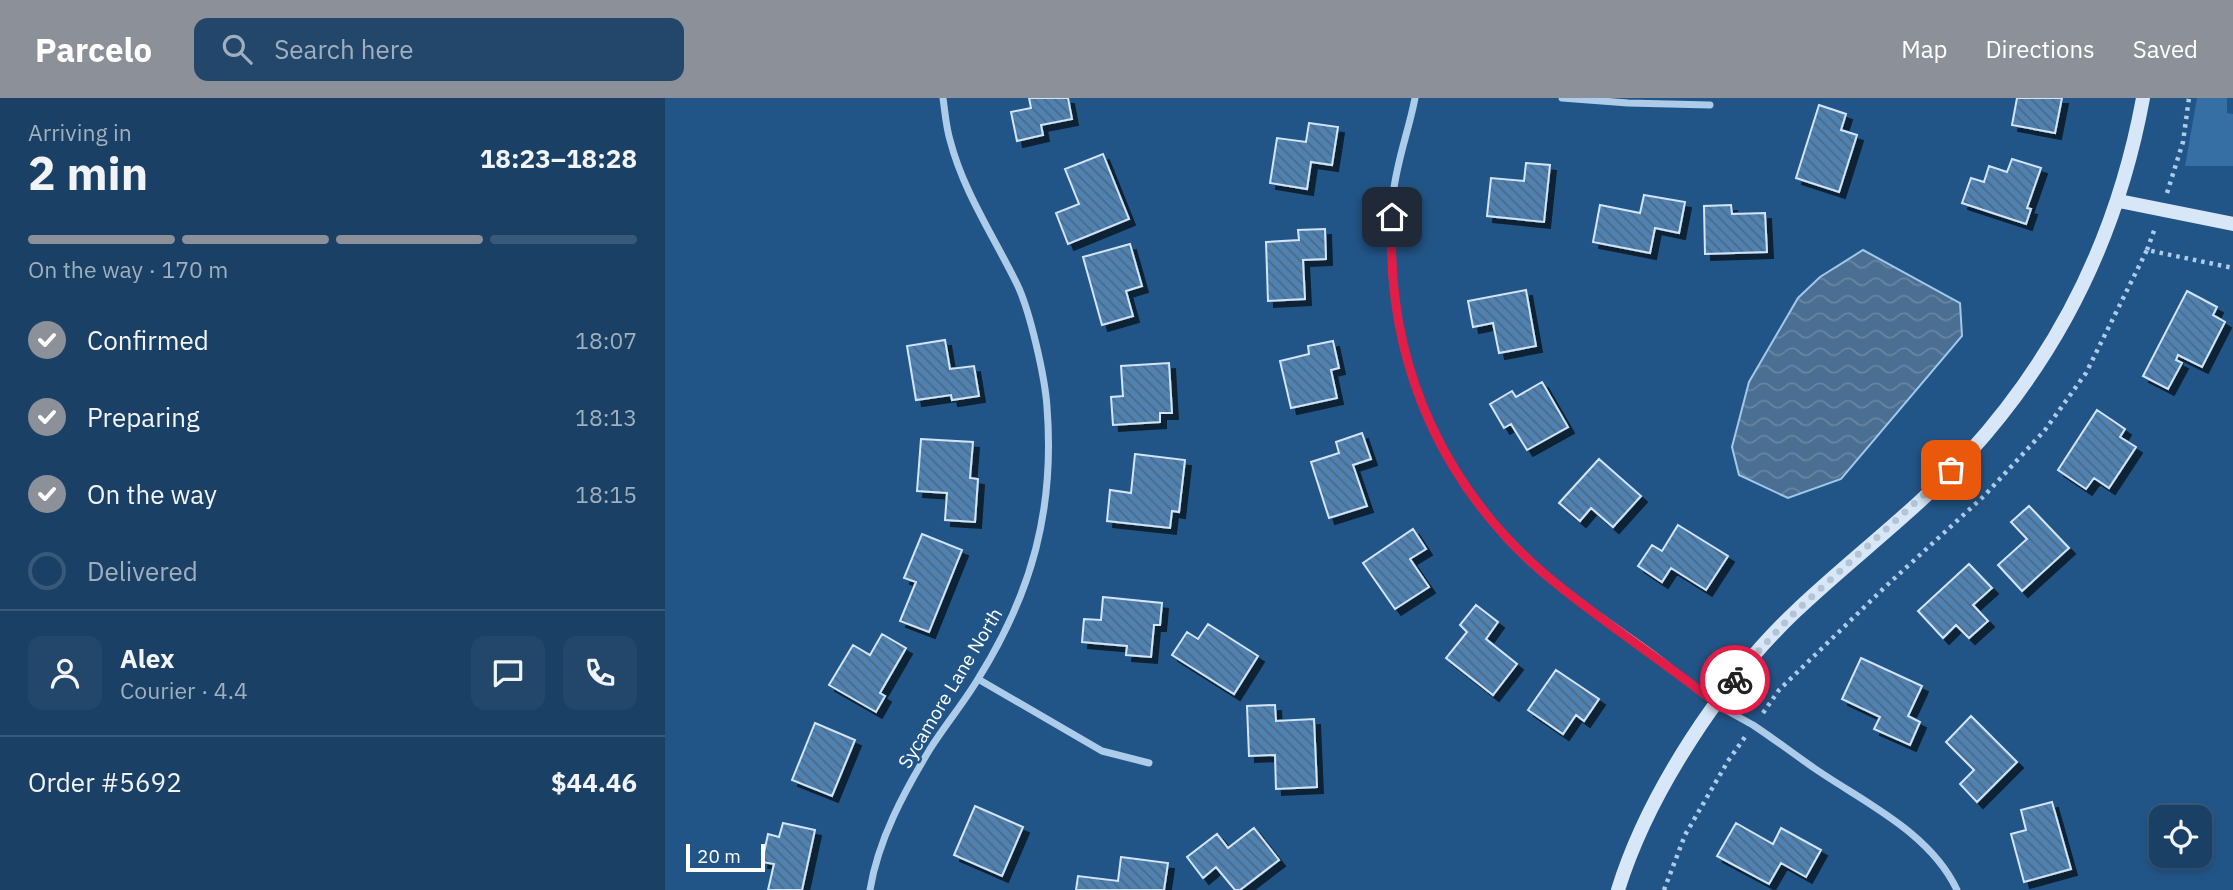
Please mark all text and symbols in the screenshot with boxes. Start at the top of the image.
search box [194,18,684,81]
text: Parcelo [35,28,152,71]
icon: search [218,30,256,68]
text: Search here [274,32,414,66]
text: Map [1901,33,1947,65]
text: Directions [1985,33,2095,65]
text: Saved [2133,33,2198,65]
text: Arriving in [28,117,132,147]
text: 18:23–18:28 [480,141,637,175]
text: 2 min [28,143,148,203]
pin [1362,187,1422,247]
icon: home [1373,198,1411,236]
text: On the way · 170 m [28,254,228,284]
icon: check [28,321,66,359]
text: Confirmed [87,323,209,357]
text: 18:07 [575,325,637,355]
icon: check [28,398,66,436]
text: Preparing [87,400,200,434]
text: 18:13 [575,402,637,432]
pin [1921,440,1981,500]
icon: bag [1932,451,1970,489]
icon: check [28,475,66,513]
text: On the way [87,477,217,511]
text: 18:15 [575,479,637,509]
text: Delivered [87,554,198,588]
street label: Sycamore Lane North [893,603,1007,773]
button: person [28,636,102,710]
button: chat [471,636,545,710]
button: phone [563,636,637,710]
text: Alex [120,641,174,675]
courier [1700,645,1770,715]
icon: bike [1716,661,1754,699]
text: Courier · 4.4 [120,675,248,705]
text: Order #5692 [28,765,182,799]
text: $44.46 [551,765,637,799]
map controls [2149,805,2212,868]
button: locate [2149,805,2212,868]
scale bar [686,841,765,873]
text: 20 m [697,844,741,868]

